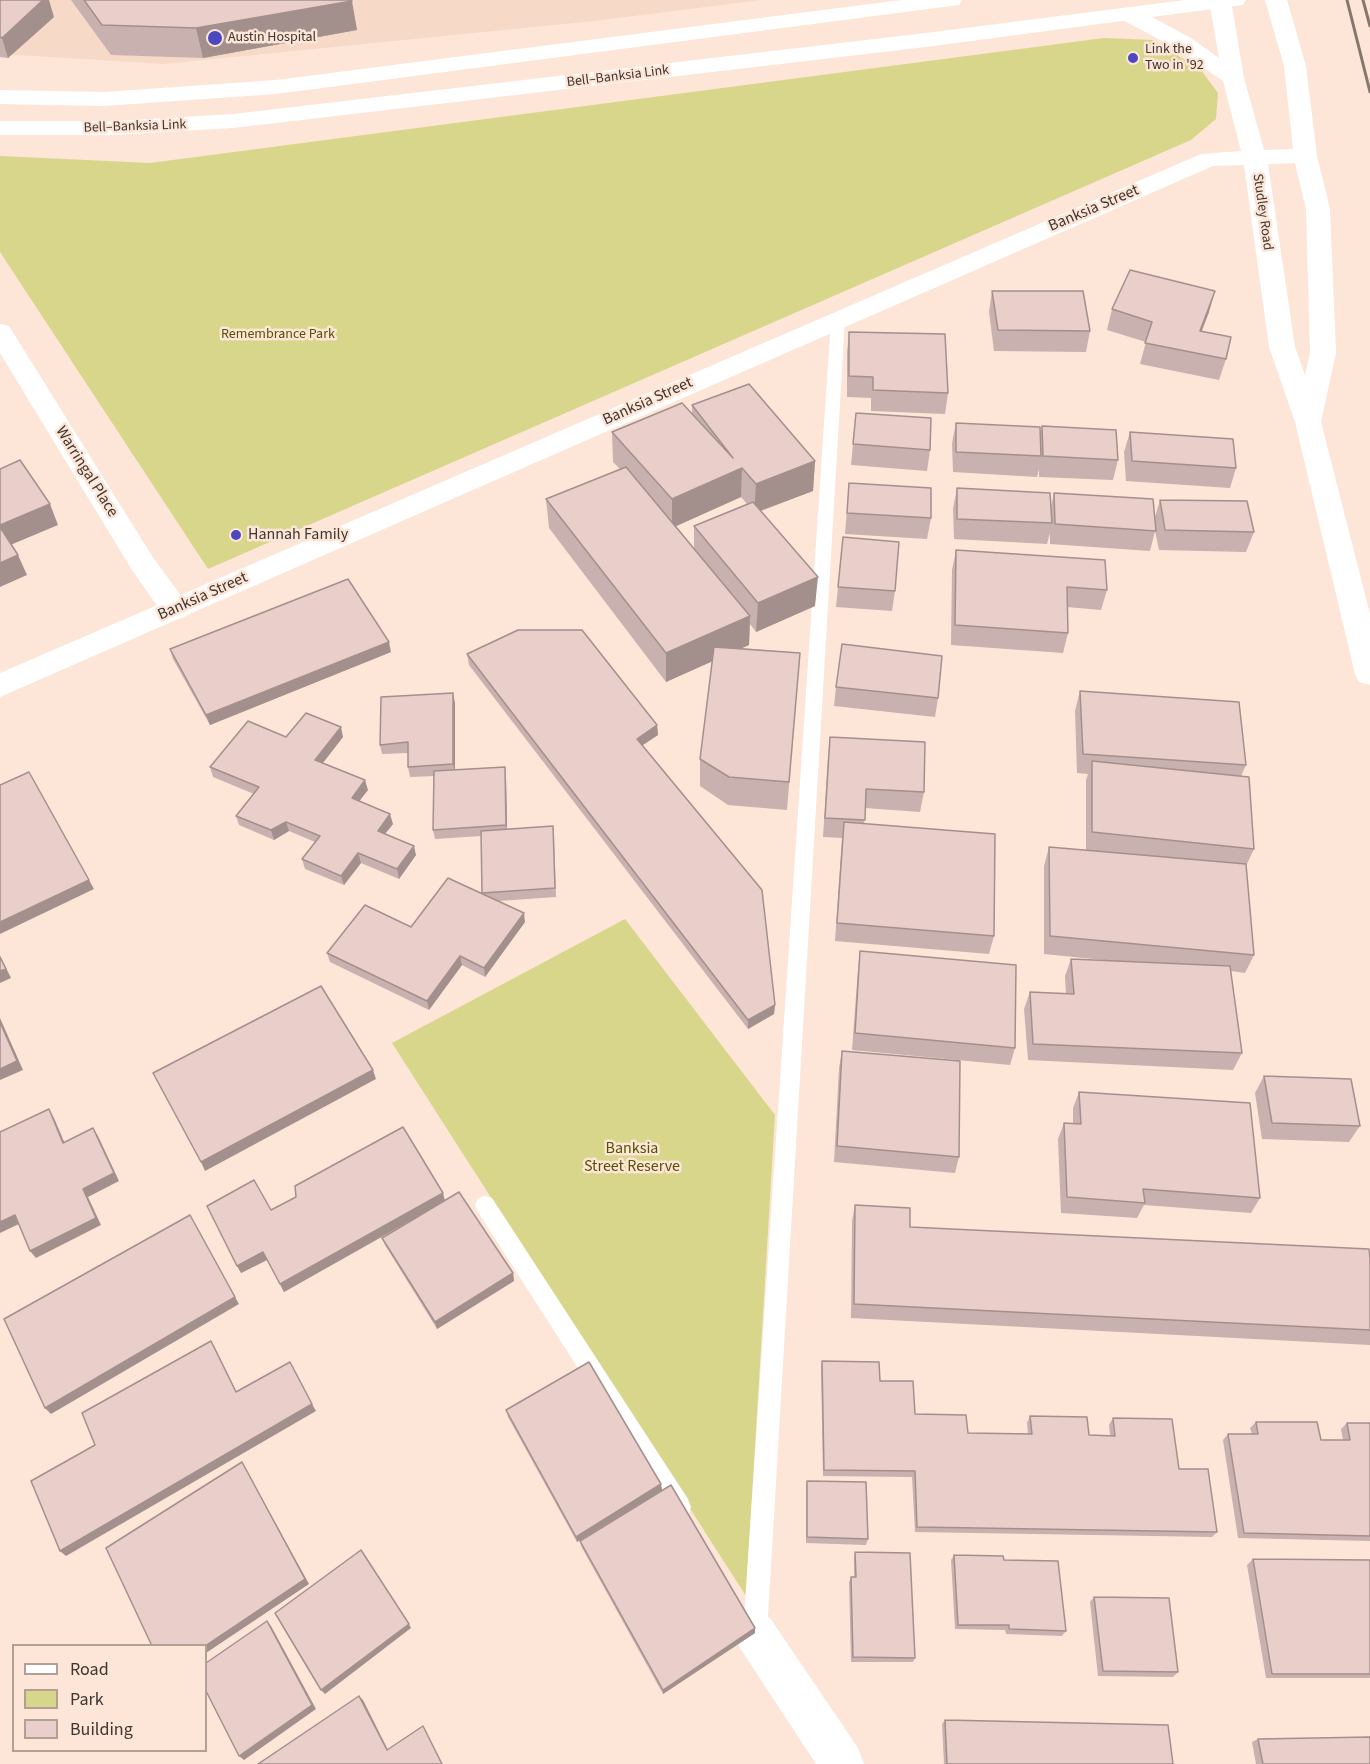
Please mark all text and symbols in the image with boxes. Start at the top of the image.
marker: Austin Hospital [206,29,224,47]
place label: Austin Hospital [228,30,316,46]
place label: Link the Two in '92 [1145,42,1204,74]
marker: Link the Two in '92 [1126,51,1140,65]
street label: Bell–Banksia Link [566,62,670,92]
street label: Bell–Banksia Link [83,117,187,137]
street label: Studley Road [1248,173,1276,251]
street label: Banksia Street [1046,181,1142,237]
park label: Remembrance Park [221,327,335,343]
street label: Banksia Street [600,374,696,430]
street label: Warringal Place [50,423,122,521]
place label: Hannah Family [248,525,348,545]
marker: Hannah Family [229,528,243,542]
street label: Banksia Street [155,569,251,625]
park label: Banksia Street Reserve [584,1139,680,1177]
legend [12,1644,207,1752]
text: Road [70,1657,109,1682]
text: Park [70,1687,104,1712]
text: Building [70,1717,133,1742]

